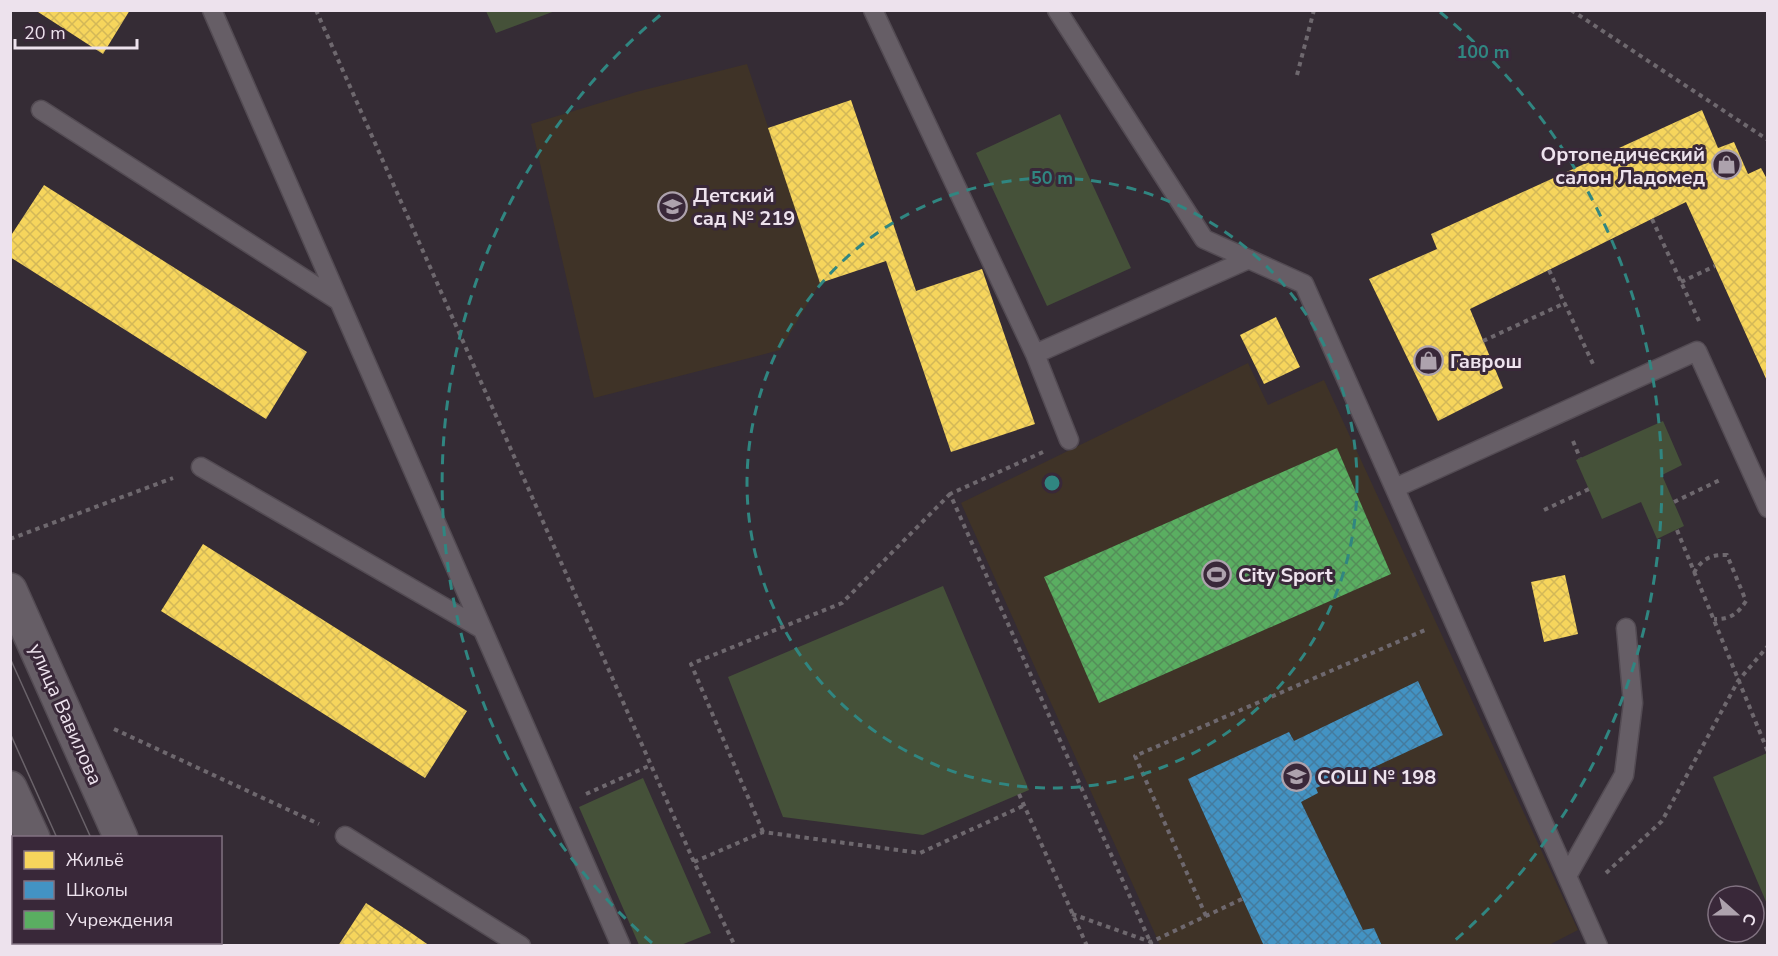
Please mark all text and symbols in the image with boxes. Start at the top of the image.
scale bar [15,12,136,50]
text: 20 m [24,21,66,45]
text: 100 m [1456,40,1510,64]
place label: Ортопедический салон Ладомед [1541,141,1705,191]
shop icon: Ортопедический салон Ладомед [1710,149,1742,181]
text: 50 m [1031,166,1073,190]
place label: Детский сад № 219 [693,182,795,232]
school or university icon: Детский сад № 219 [656,190,688,222]
shop icon: Гаврош [1413,345,1445,377]
place label: Гаврош [1450,348,1522,375]
centre of rings [1042,473,1062,493]
sports icon: City Sport [1201,559,1233,591]
place label: City Sport [1238,562,1333,589]
street label: улица Вавилова [22,639,109,789]
school or university icon: СОШ № 198 [1280,761,1312,793]
place label: СОШ № 198 [1317,764,1436,791]
legend [12,836,222,944]
text: Жильё [66,848,124,872]
text: Школы [66,878,128,902]
north arrow [1706,884,1766,944]
text: Учреждения [65,908,173,932]
text: С [1737,910,1761,928]

